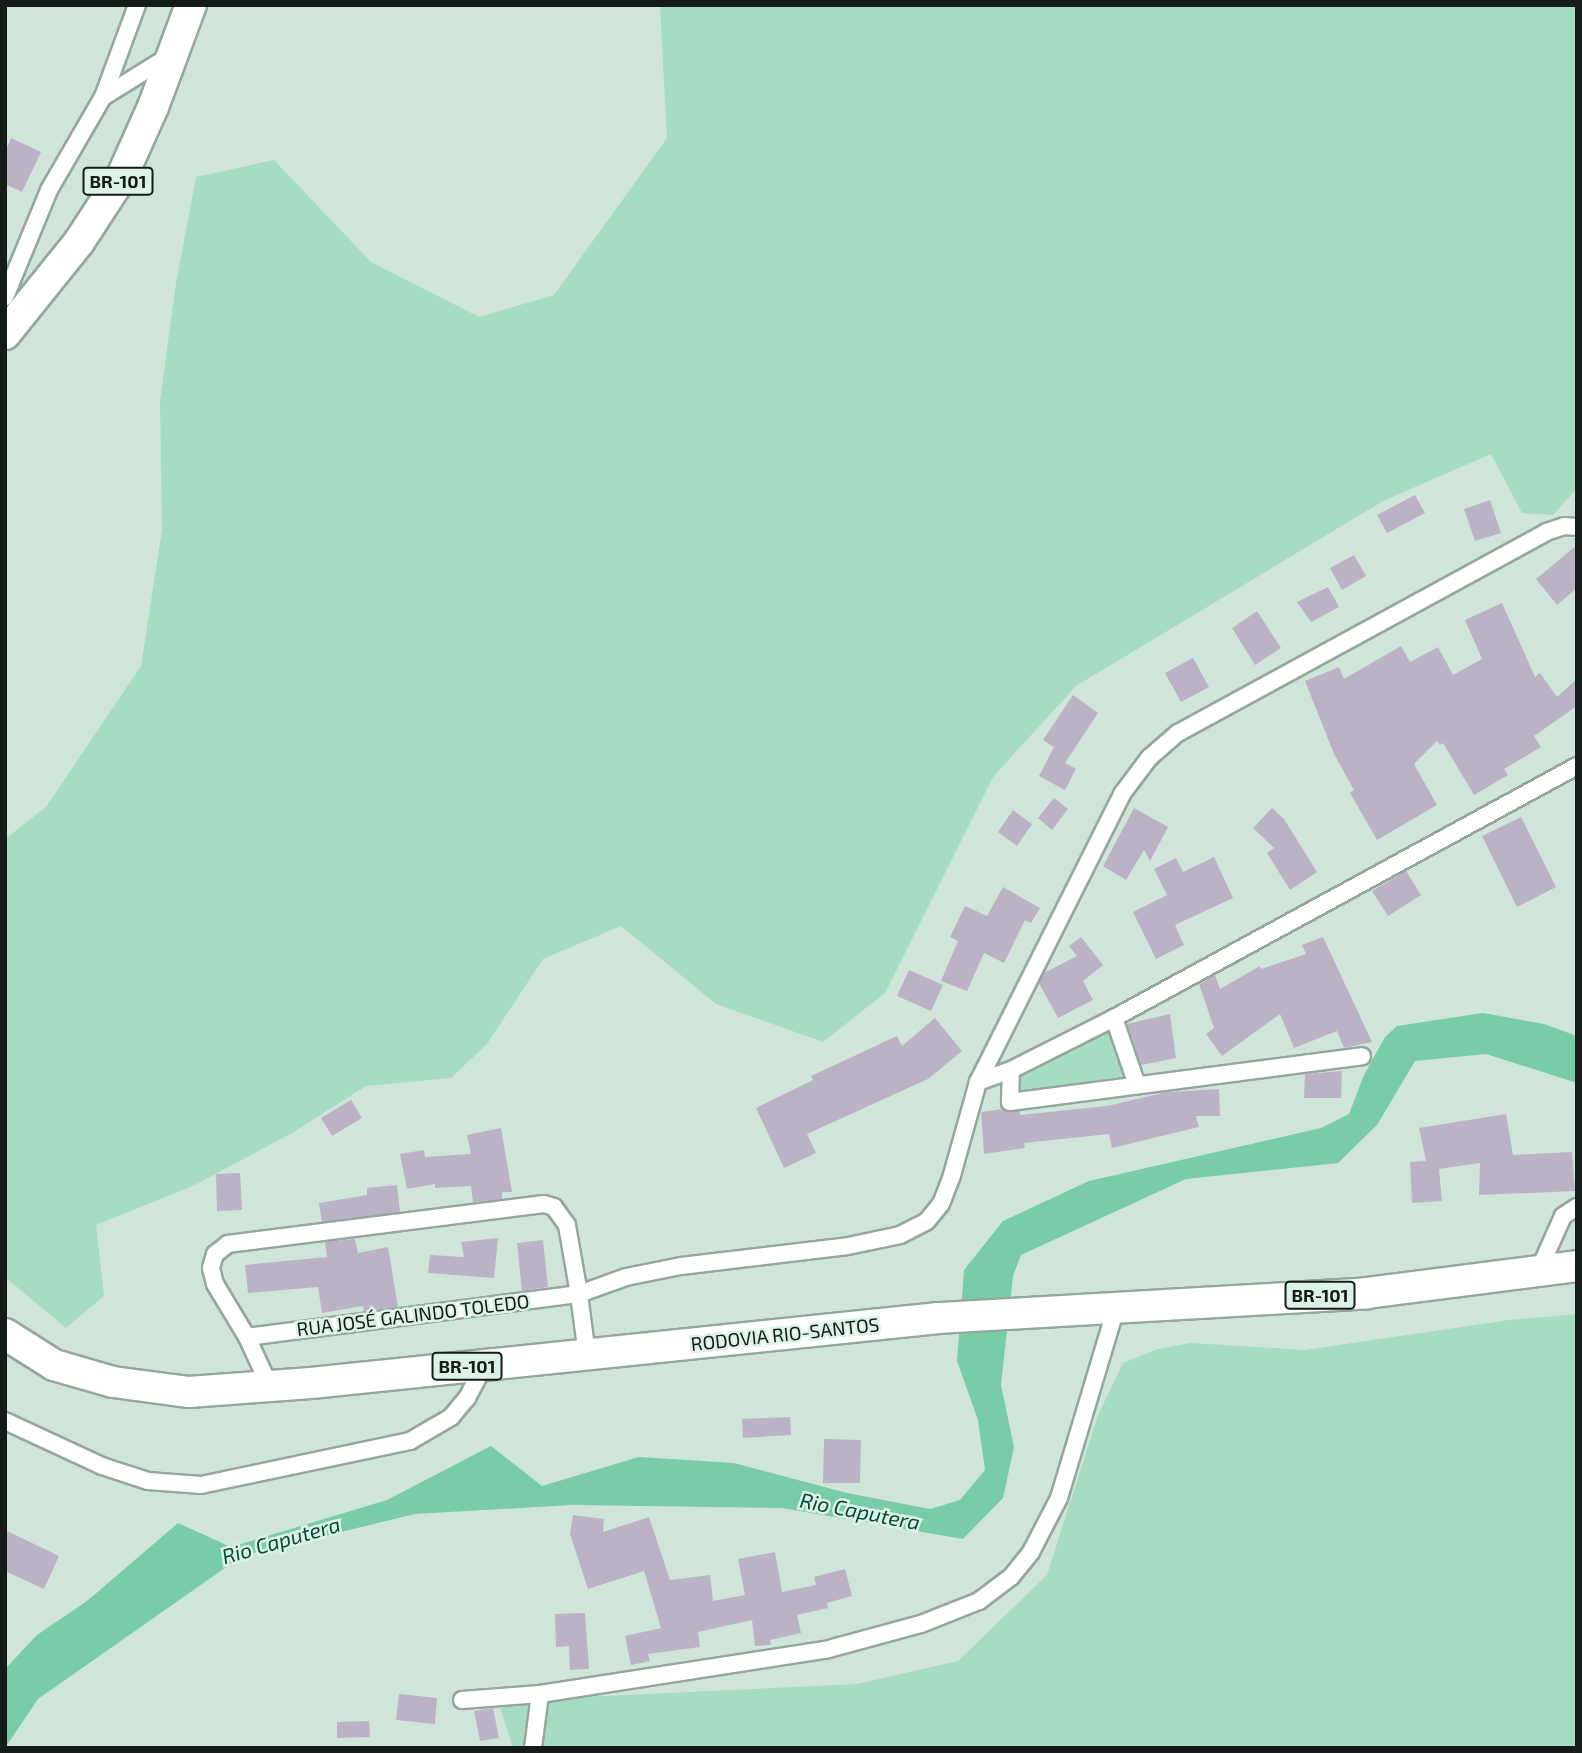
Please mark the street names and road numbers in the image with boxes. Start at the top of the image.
road number: BR-101 [81,166,155,196]
road number: BR-101 [1283,1280,1357,1310]
street label: RUA JOSÉ GALINDO TOLEDO [295,1289,531,1341]
street label: RODOVIA RIO-SANTOS [689,1313,881,1355]
road number: BR-101 [430,1352,504,1380]

